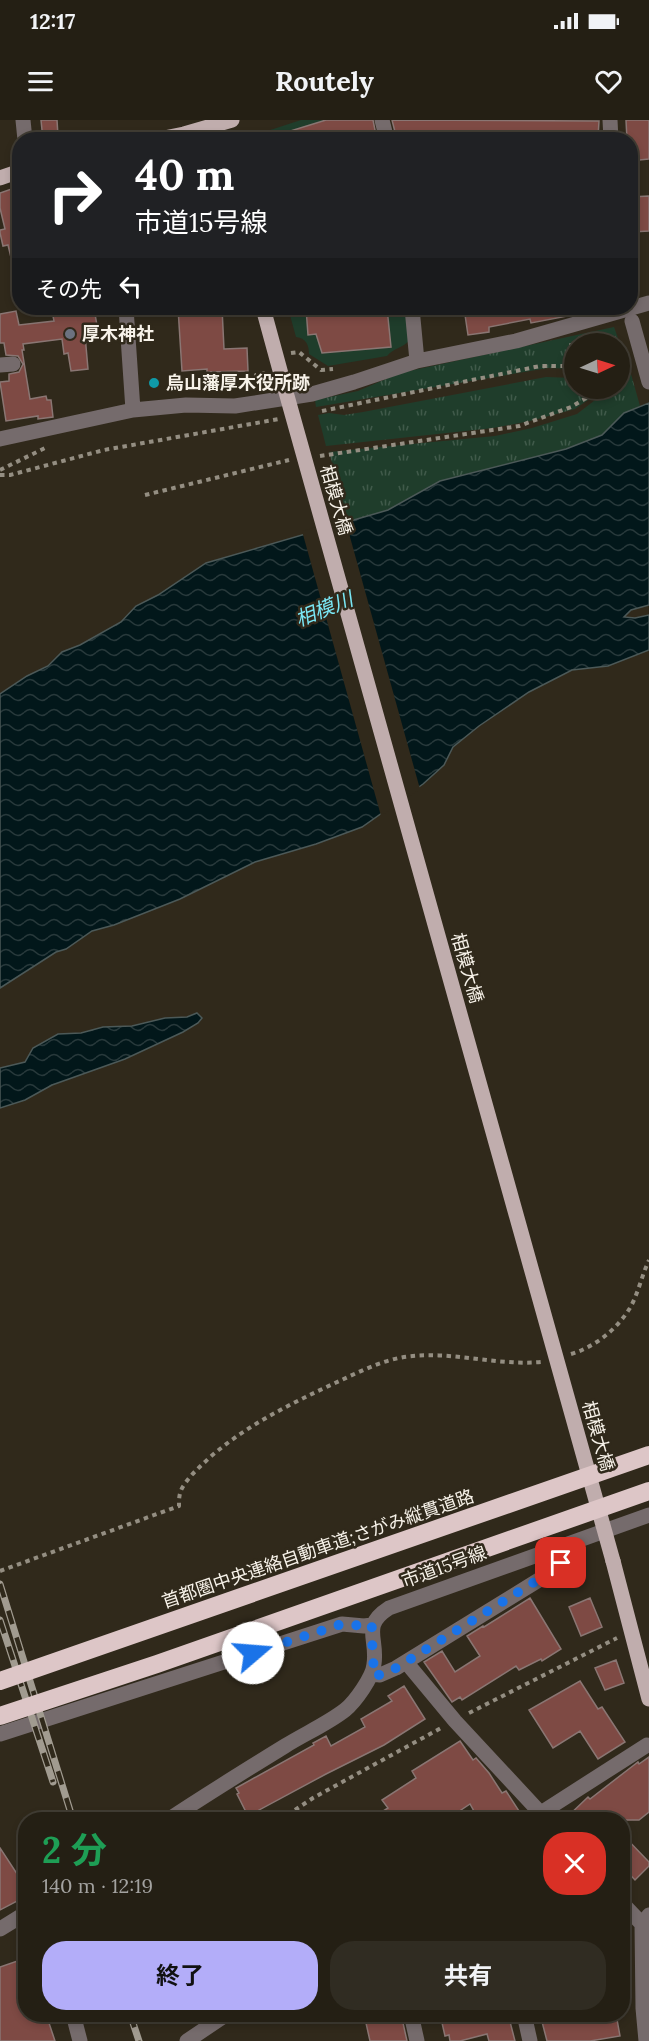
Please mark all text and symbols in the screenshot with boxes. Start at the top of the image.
text: 12:17 [30,7,75,35]
text: Routely [275,64,374,98]
icon: menu [24,65,57,98]
icon: heart [592,65,625,98]
text: 40 m [135,148,234,202]
icon: right [36,156,114,234]
text: 市道15号線 [135,205,268,239]
icon: left [114,270,147,303]
text: その先 [36,275,102,303]
place label: 厚木神社 [82,322,154,345]
marker: 厚木神社 [63,327,77,341]
north arrow [564,333,630,399]
map controls [564,333,630,399]
place label: 烏山藩厚木役所跡 [166,371,310,394]
marker: 烏山藩厚木役所跡 [147,376,161,390]
street label: 相模大橋 [316,462,357,538]
water label: 相模川 [291,585,358,631]
street label: 相模大橋 [447,930,488,1006]
street label: 相模大橋 [578,1398,619,1474]
street label: 首都圏中央連絡自動車道;さがみ縦貫道路 [159,1484,477,1613]
pin [535,1537,586,1588]
street label: 市道15号線 [398,1541,489,1592]
icon: arrive [544,1546,577,1579]
position arrow [221,1621,285,1685]
text: 2 分 [42,1827,107,1873]
button: close [543,1832,606,1895]
text: 140 m · 12:19 [42,1873,153,1898]
button: 終了 [42,1941,318,2010]
button: 共有 [330,1941,606,2010]

